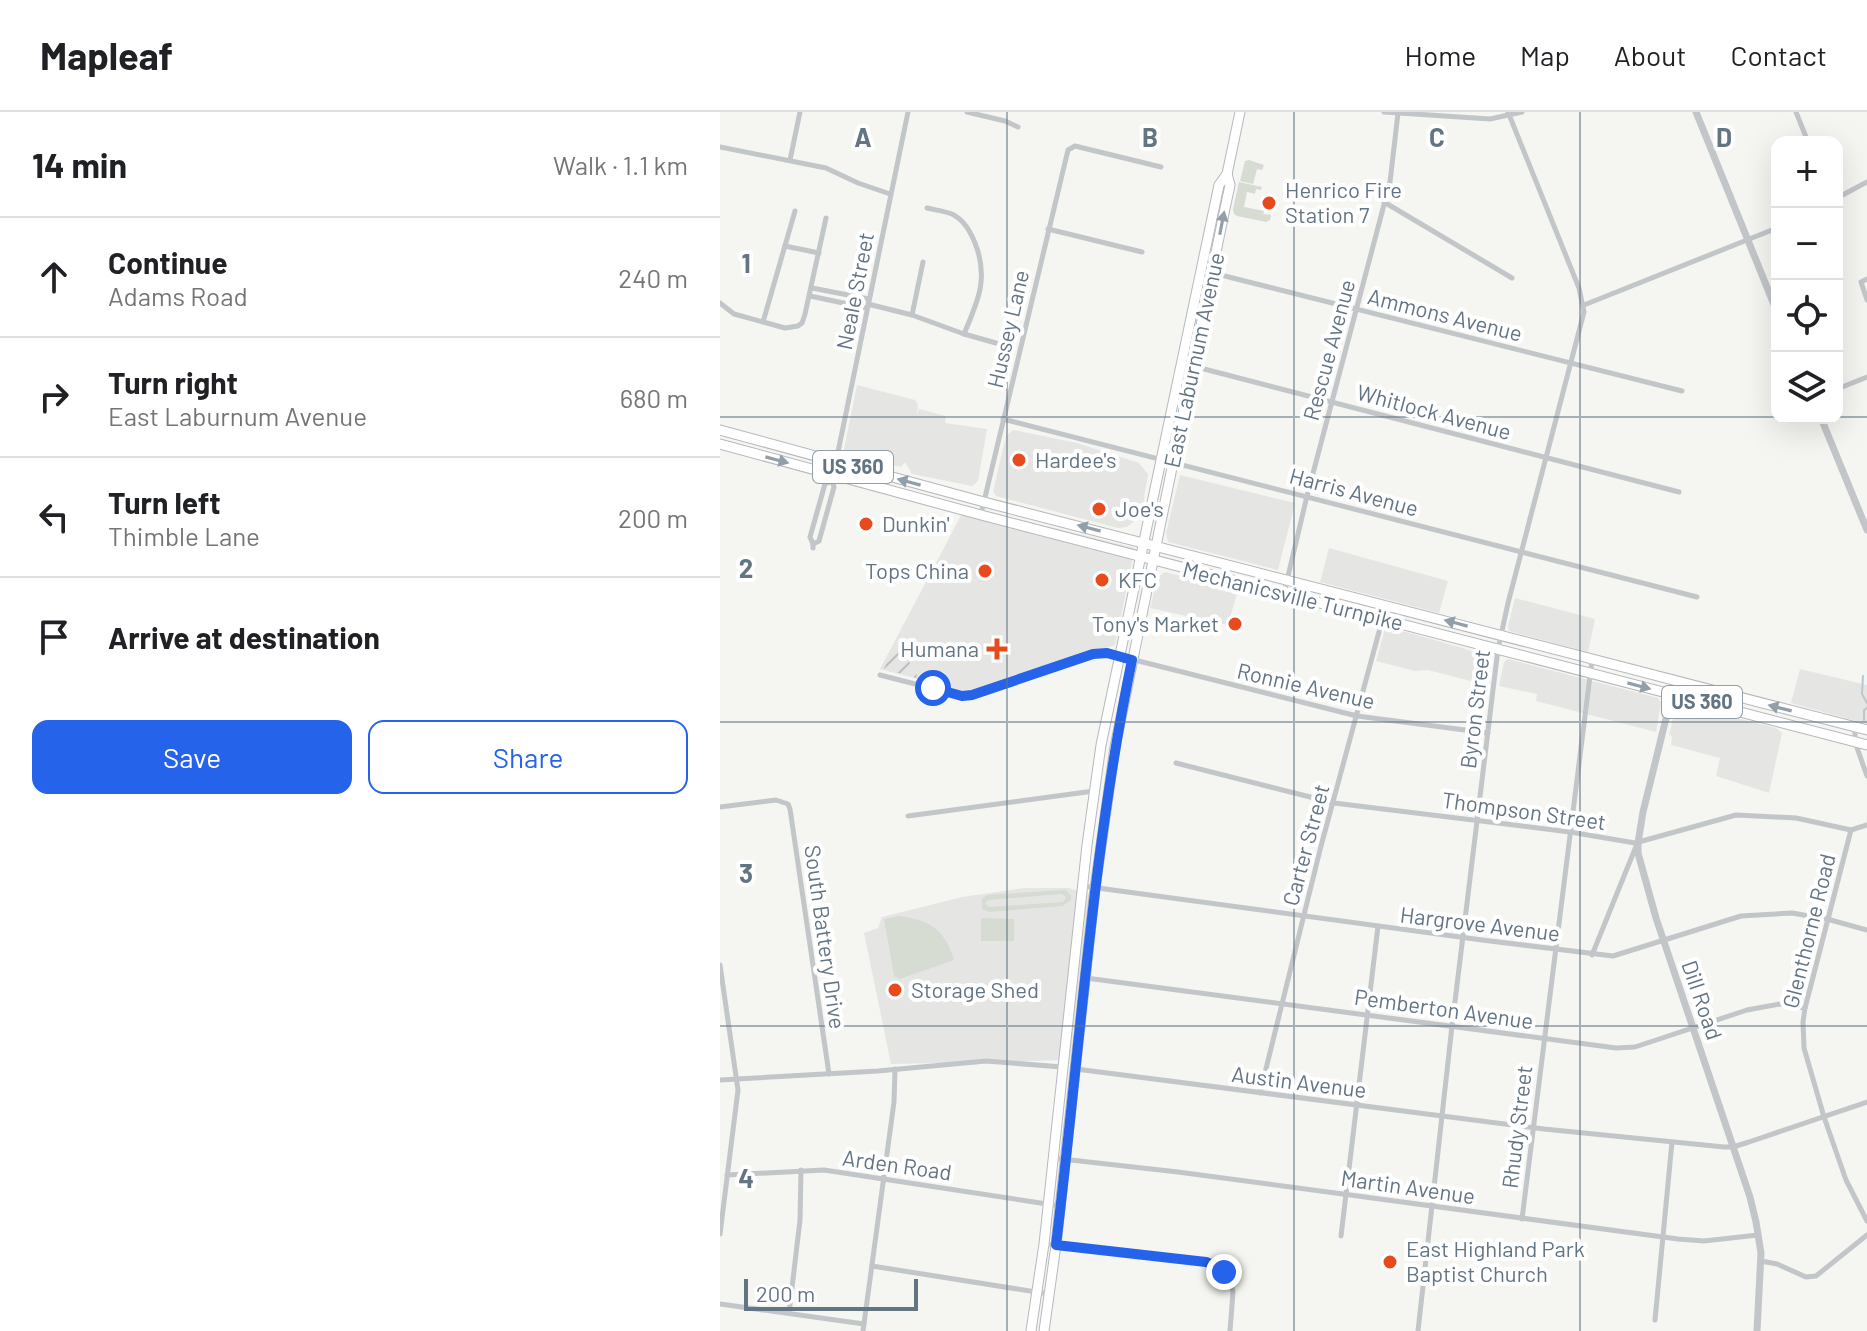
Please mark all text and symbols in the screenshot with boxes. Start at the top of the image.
text: Mapleaf [40,32,173,78]
text: Home [1405,38,1476,72]
text: Map [1520,38,1570,72]
text: About [1614,38,1686,72]
text: Contact [1730,38,1827,72]
text: A [854,121,872,152]
text: B [1142,121,1158,152]
text: C [1429,121,1445,152]
text: D [1716,121,1732,152]
map controls [1771,136,1843,424]
button: + [1771,136,1843,208]
text: 14 min [32,144,127,185]
text: Walk · 1.1 km [553,149,688,180]
place label: Henrico Fire Station 7 [1285,176,1402,227]
marker: Henrico Fire Station 7 [1260,194,1278,212]
button: − [1771,208,1843,280]
one-way arrow [1217,210,1229,235]
street label: Neale Street [830,230,878,352]
text: Continue [108,244,228,280]
text: 1 [741,247,751,278]
street label: East Laburnum Avenue [1158,250,1229,470]
icon: ahead [32,255,76,299]
text: 240 m [618,262,688,293]
street label: Hussey Lane [981,267,1033,390]
street label: Rescue Avenue [1297,276,1359,423]
text: Adams Road [108,280,248,311]
button: locate [1771,280,1843,352]
street label: Ammons Avenue [1365,282,1525,346]
button: layers [1771,352,1843,424]
text: Turn right [108,364,238,400]
icon: right [32,375,76,419]
street label: Whitlock Avenue [1354,378,1514,444]
text: 680 m [620,382,688,413]
text: East Laburnum Avenue [108,400,367,431]
place label: Hardee's [1035,446,1117,472]
road number: US 360 [813,451,893,483]
marker: Hardee's [1010,451,1028,469]
one-way arrow [765,454,789,467]
street label: Harris Avenue [1287,461,1421,521]
one-way arrow [896,475,921,487]
text: Turn left [108,484,221,520]
icon: left [32,495,76,539]
place label: Joe's [1115,495,1164,521]
marker: Joe's [1090,500,1108,518]
text: 200 m [618,502,688,533]
place label: Dunkin' [882,510,950,536]
marker: Dunkin' [857,515,875,533]
text: Thimble Lane [108,520,260,551]
one-way arrow [1076,522,1101,534]
text: 2 [739,552,753,583]
street label: Mechanicsville Turnpike [1180,555,1406,635]
place label: Tops China [865,557,969,583]
marker: Tops China [976,562,994,580]
place label: KFC [1118,566,1157,592]
marker: KFC [1093,571,1111,589]
place label: Tony's Market [1092,610,1219,636]
icon: arrive [32,615,76,659]
marker: Tony's Market [1226,615,1244,633]
one-way arrow [1444,617,1469,629]
text: Arrive at destination [108,619,380,655]
place label: Humana [900,635,979,661]
marker: Humana [986,638,1008,660]
street label: Byron Street [1454,648,1494,770]
street label: Ronnie Avenue [1235,657,1378,714]
route start [915,670,951,706]
one-way arrow [1627,680,1652,692]
road number: US 360 [1662,686,1742,718]
one-way arrow [1767,701,1792,713]
button: Save [32,720,352,794]
button: Share [368,720,688,794]
street label: Carter Street [1276,781,1334,908]
street label: Thompson Street [1440,786,1608,834]
street label: South Battery Drive [800,843,852,1030]
street label: Glenthorne Road [1776,851,1840,1011]
text: 3 [739,857,753,888]
street label: Hargrove Avenue [1399,900,1561,946]
street label: Dill Road [1677,956,1729,1043]
place label: Storage Shed [911,976,1039,1002]
marker: Storage Shed [886,981,904,999]
street label: Pemberton Avenue [1353,983,1535,1033]
street label: Austin Avenue [1230,1060,1368,1102]
street label: Rhudy Street [1496,1064,1536,1190]
street label: Arden Road [841,1143,953,1185]
text: 4 [738,1162,754,1193]
street label: Martin Avenue [1339,1164,1477,1208]
place label: East Highland Park Baptist Church [1406,1235,1585,1286]
marker: East Highland Park Baptist Church [1381,1253,1399,1271]
route end [1206,1254,1242,1290]
scale bar [744,1275,918,1311]
text: 200 m [756,1280,815,1306]

